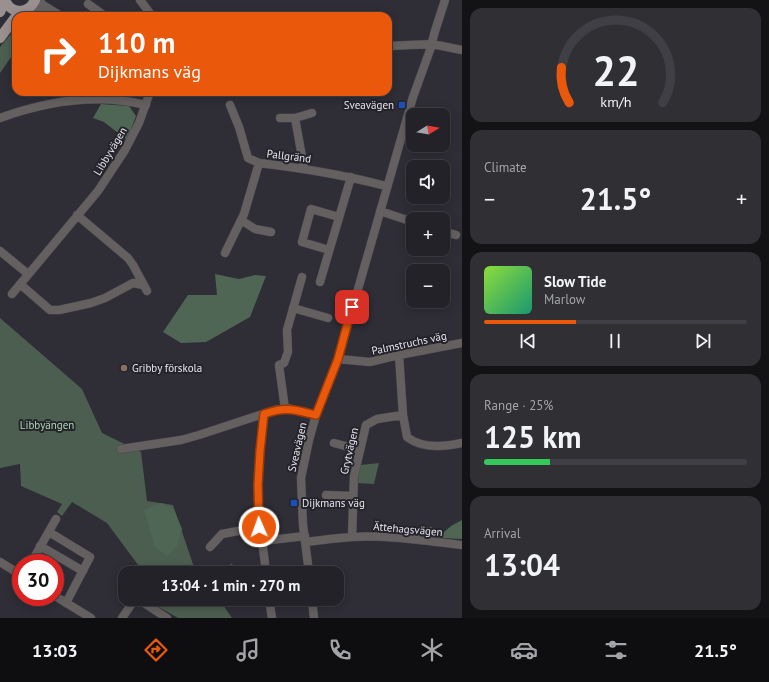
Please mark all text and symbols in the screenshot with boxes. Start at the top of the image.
text: 110 m [98,24,175,61]
icon: right [32,28,84,80]
text: 22 [592,44,639,97]
text: Dijkmans väg [98,60,201,83]
text: km/h [600,92,631,111]
place label: Sveavägen [344,98,394,112]
marker: Sveavägen [397,100,407,110]
north arrow [406,108,450,152]
map controls [406,108,450,308]
street label: Libbyvägen [90,124,130,178]
street label: Pallgränd [266,146,312,166]
text: Climate [484,159,527,176]
button: sound [406,160,450,204]
text: 21.5° [580,179,651,218]
text: − [484,185,495,213]
text: + [736,185,747,213]
button: + [406,212,450,256]
button: − [406,264,450,308]
text: Slow Tide [544,272,606,291]
pin [335,290,369,324]
text: Marlow [544,291,585,308]
icon: arrive [341,296,363,318]
street label: Palmstruchs väg [370,328,448,358]
icon: previous [517,330,539,352]
icon: pause [604,330,626,352]
icon: next [692,330,714,352]
place label: Gribby förskola [132,361,202,375]
marker: Gribby förskola [119,363,129,373]
text: Range · 25% [484,397,553,414]
text: 125 km [484,417,582,456]
park label: Libbyängen [20,418,74,432]
street label: Sveavägen [285,421,309,473]
street label: Grytvägen [337,426,361,476]
place label: Dijkmans väg [302,496,365,510]
marker: Dijkmans väg [289,498,299,508]
position arrow [238,506,280,548]
street label: Ättehagsvägen [373,519,443,539]
text: Arrival [484,525,520,542]
text: 13:04 [484,545,560,584]
speed limit sign: 30 [12,554,64,606]
text: 13:04 · 1 min · 270 m [162,576,300,595]
icon: directions [142,636,170,664]
icon: music [234,636,262,664]
icon: phone [326,636,354,664]
icon: climate [418,636,446,664]
icon: car [510,636,538,664]
icon: filters [602,636,630,664]
text: 13:03 [32,639,78,662]
text: 21.5° [694,639,737,662]

